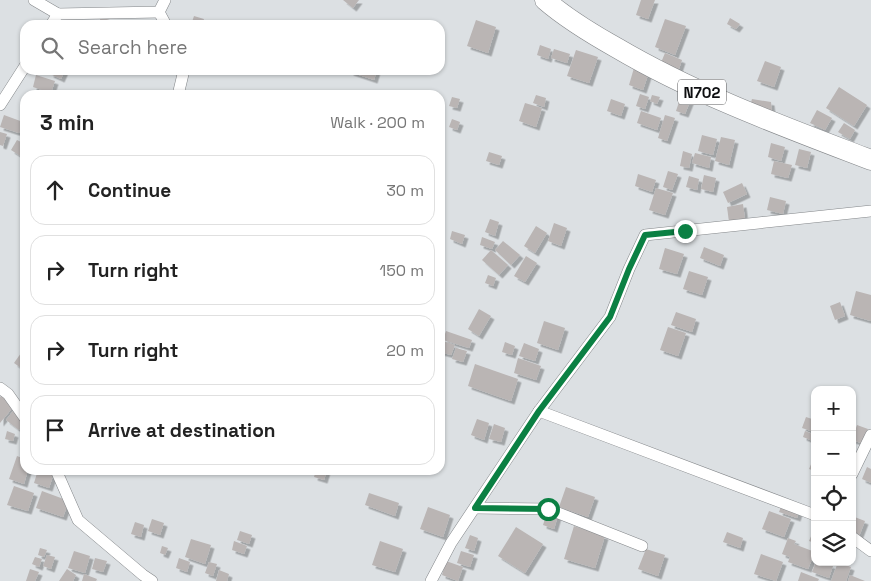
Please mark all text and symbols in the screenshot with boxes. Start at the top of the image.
search box [20,20,445,75]
icon: search [38,34,66,62]
text: Search here [78,35,188,60]
road number: N702 [678,80,726,104]
text: 3 min [40,109,95,136]
text: Walk · 200 m [330,112,425,133]
icon: ahead [41,176,69,204]
text: Continue [88,178,171,203]
text: 30 m [386,180,424,201]
route end [674,220,697,243]
icon: right [41,256,69,284]
text: Turn right [88,258,178,283]
text: 150 m [380,260,424,281]
icon: right [41,336,69,364]
text: Turn right [88,338,178,363]
text: 20 m [386,340,424,361]
map controls [811,386,856,566]
button: + [811,386,856,431]
icon: arrive [41,416,69,444]
text: Arrive at destination [88,418,276,443]
button: − [811,431,856,476]
button: locate [811,476,856,521]
route start [537,498,560,521]
button: layers [811,521,856,566]

